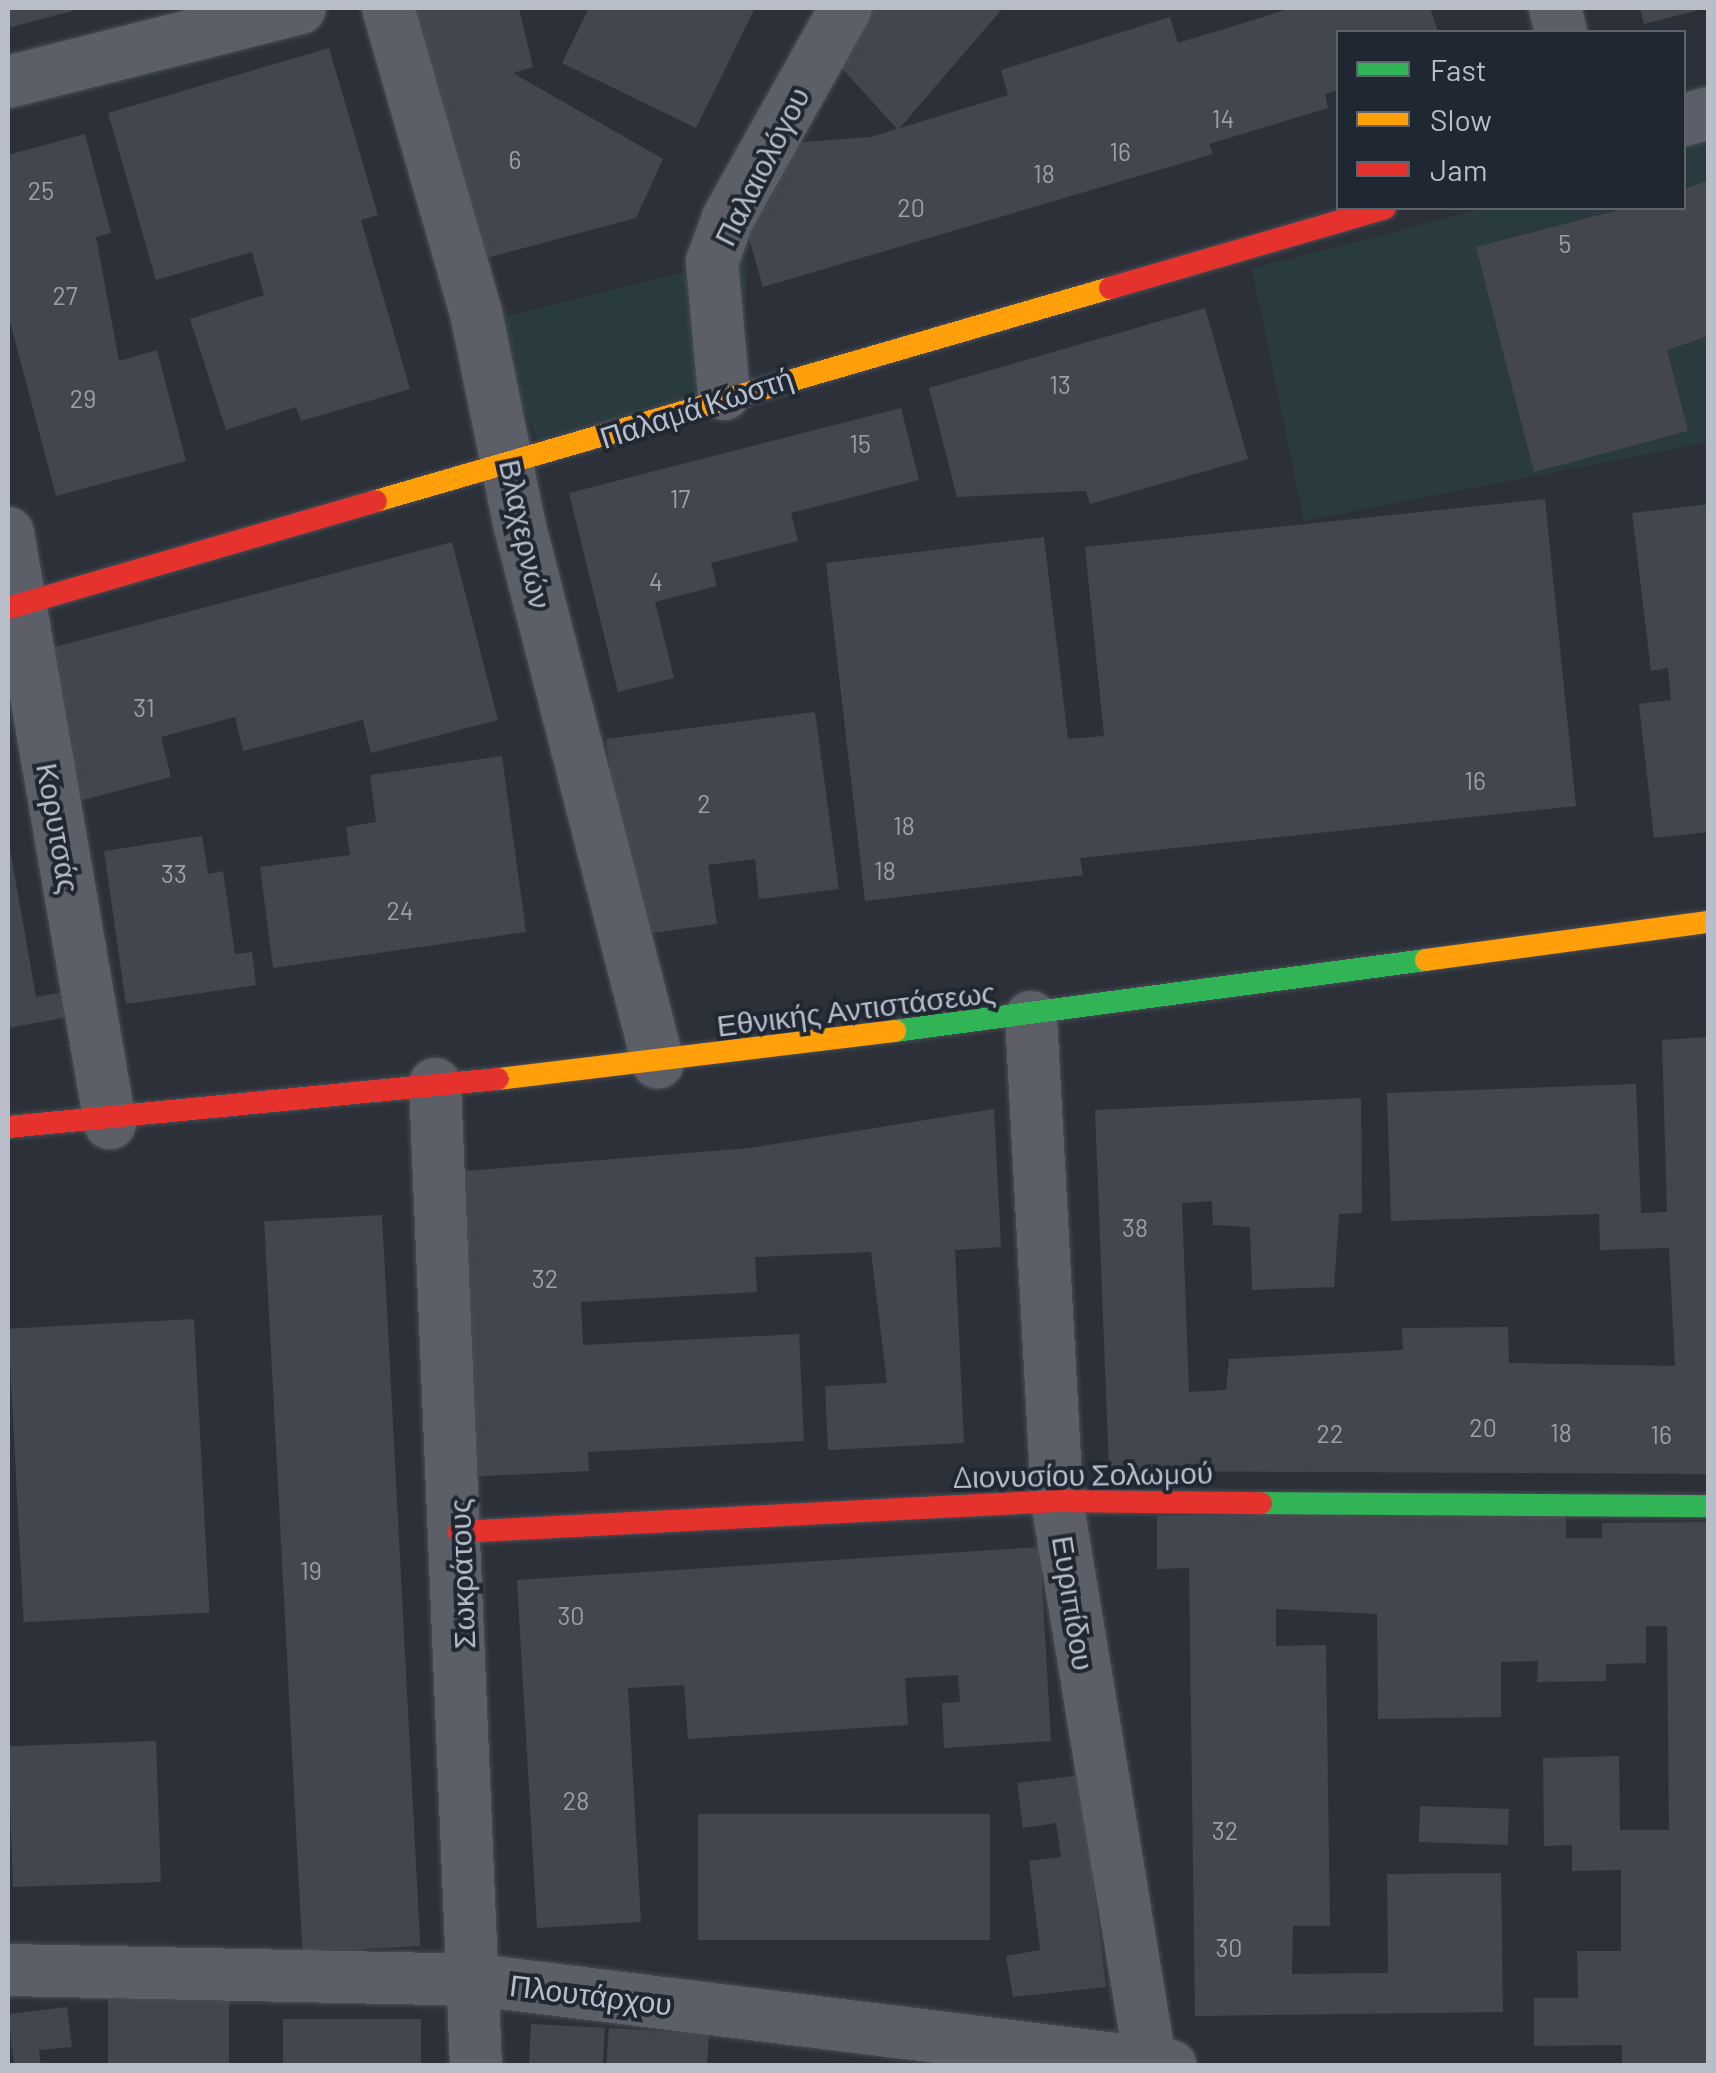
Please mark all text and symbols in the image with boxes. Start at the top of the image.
legend [1336,30,1686,210]
text: Fast [1430,51,1487,87]
street label: Παλαιολόγου [706,81,816,251]
text: Slow [1430,101,1492,137]
house number: 14 [1212,103,1234,133]
house number: 16 [1109,136,1131,166]
house number: 6 [509,144,521,174]
text: Jam [1430,151,1487,187]
house number: 18 [1033,158,1055,188]
house number: 25 [28,175,54,205]
house number: 20 [897,192,925,222]
house number: 5 [1559,228,1571,258]
house number: 27 [52,280,78,310]
street label: Παλαμά Κωστή [595,359,797,455]
house number: 13 [1049,369,1071,399]
house number: 29 [70,383,96,413]
house number: 15 [849,428,871,458]
street label: Βλαχερνών [493,456,559,612]
house number: 17 [670,483,690,513]
house number: 4 [649,566,663,596]
house number: 31 [133,692,155,722]
street label: Κορυτσάς [30,760,88,896]
house number: 16 [1464,765,1486,795]
house number: 2 [697,788,711,818]
house number: 18 [893,810,915,840]
house number: 18 [874,855,896,885]
house number: 33 [161,858,187,888]
house number: 24 [386,895,414,925]
street label: Εθνικής Αντιστάσεως [715,973,997,1043]
house number: 38 [1122,1212,1148,1242]
house number: 32 [532,1263,558,1293]
house number: 20 [1469,1412,1497,1442]
house number: 18 [1550,1417,1572,1447]
house number: 22 [1317,1418,1343,1448]
house number: 16 [1650,1419,1672,1449]
street label: Διονυσίου Σολωμού [953,1454,1213,1494]
street label: Σωκράτους [440,1498,482,1650]
street label: Ευριπίδου [1046,1533,1102,1673]
house number: 19 [300,1555,322,1585]
house number: 30 [558,1600,584,1630]
house number: 28 [563,1785,589,1815]
house number: 32 [1212,1815,1238,1845]
house number: 30 [1216,1932,1242,1962]
street label: Πλουτάρχου [508,1966,674,2022]

